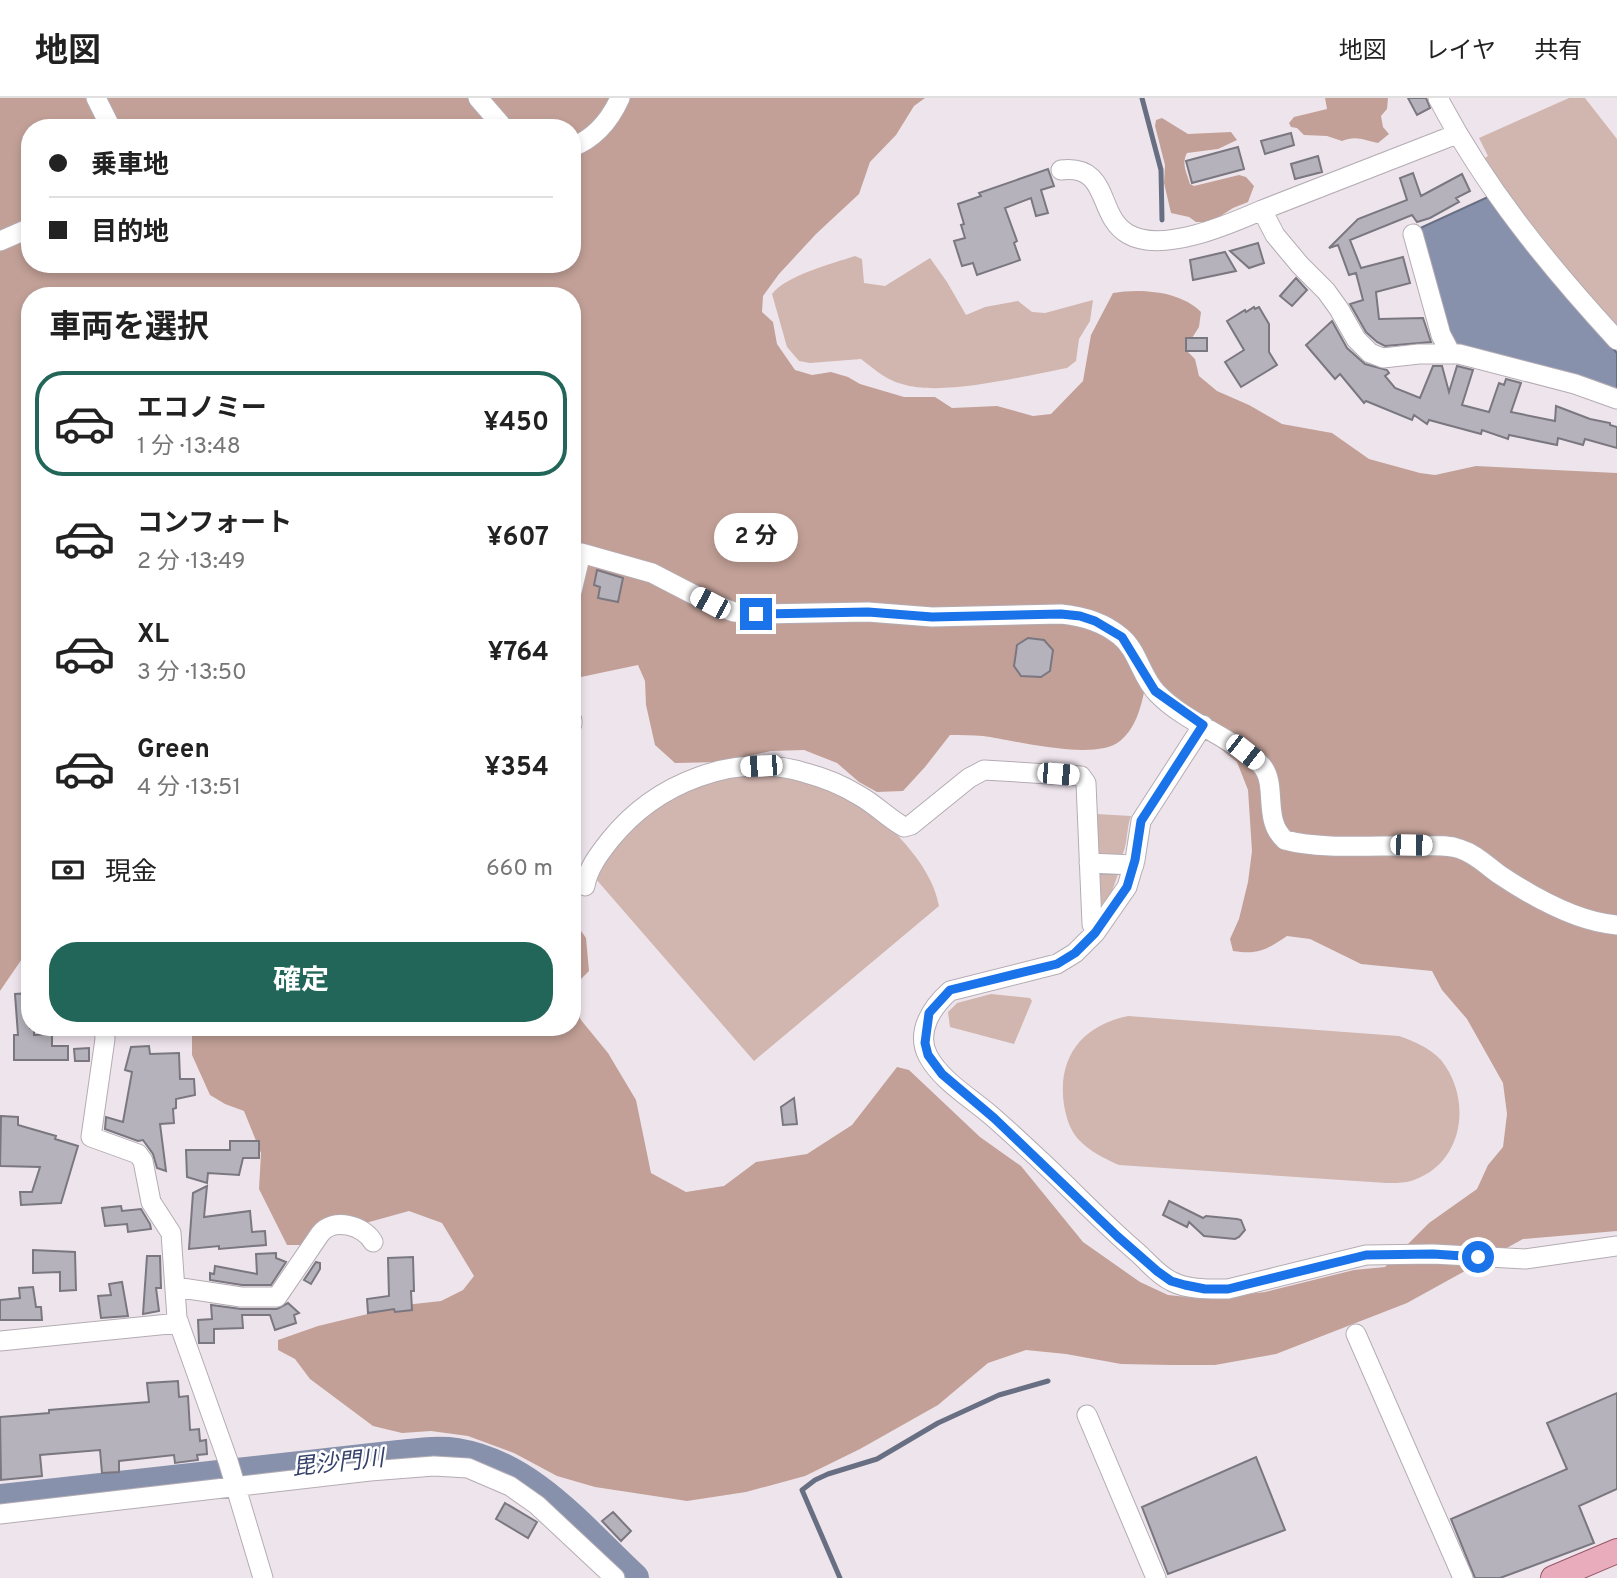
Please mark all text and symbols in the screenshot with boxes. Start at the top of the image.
text: 地図 [35,32,101,74]
text: 地図 [1339,37,1387,67]
text: レイヤ [1425,37,1496,67]
text: 共有 [1534,37,1582,67]
text: 乗車地 [91,150,169,183]
text: 目的地 [91,217,169,250]
text: 車両を選択 [49,309,209,349]
icon: car [53,392,116,455]
text: エコノミー [137,393,267,426]
text: ¥450 [484,407,549,440]
text: 1 分 · 13:48 [137,433,241,462]
icon: car [53,507,116,570]
text: コンフォート [137,508,292,541]
callout: 2 分 [714,512,798,561]
text: ¥607 [487,522,549,555]
text: 2 分 [735,523,777,552]
text: 2 分 · 13:49 [137,548,246,577]
car [687,584,734,622]
route end [740,598,772,630]
text: XL [137,619,169,652]
icon: car [53,622,116,685]
text: ¥764 [488,637,549,670]
text: 3 分 · 13:50 [137,659,247,688]
car [1222,731,1269,773]
text: Green [137,734,210,767]
icon: car [53,737,116,800]
text: ¥354 [485,752,549,785]
car [740,754,783,778]
car [1037,762,1080,786]
text: 4 分 · 13:51 [137,774,241,803]
car [1390,834,1433,856]
icon: cash [49,851,87,889]
text: 660 m [486,855,553,884]
text: 現金 [105,857,157,890]
button: 確定 [49,942,553,1022]
route start [1462,1241,1494,1273]
water label: 毘沙門川 [291,1445,389,1484]

